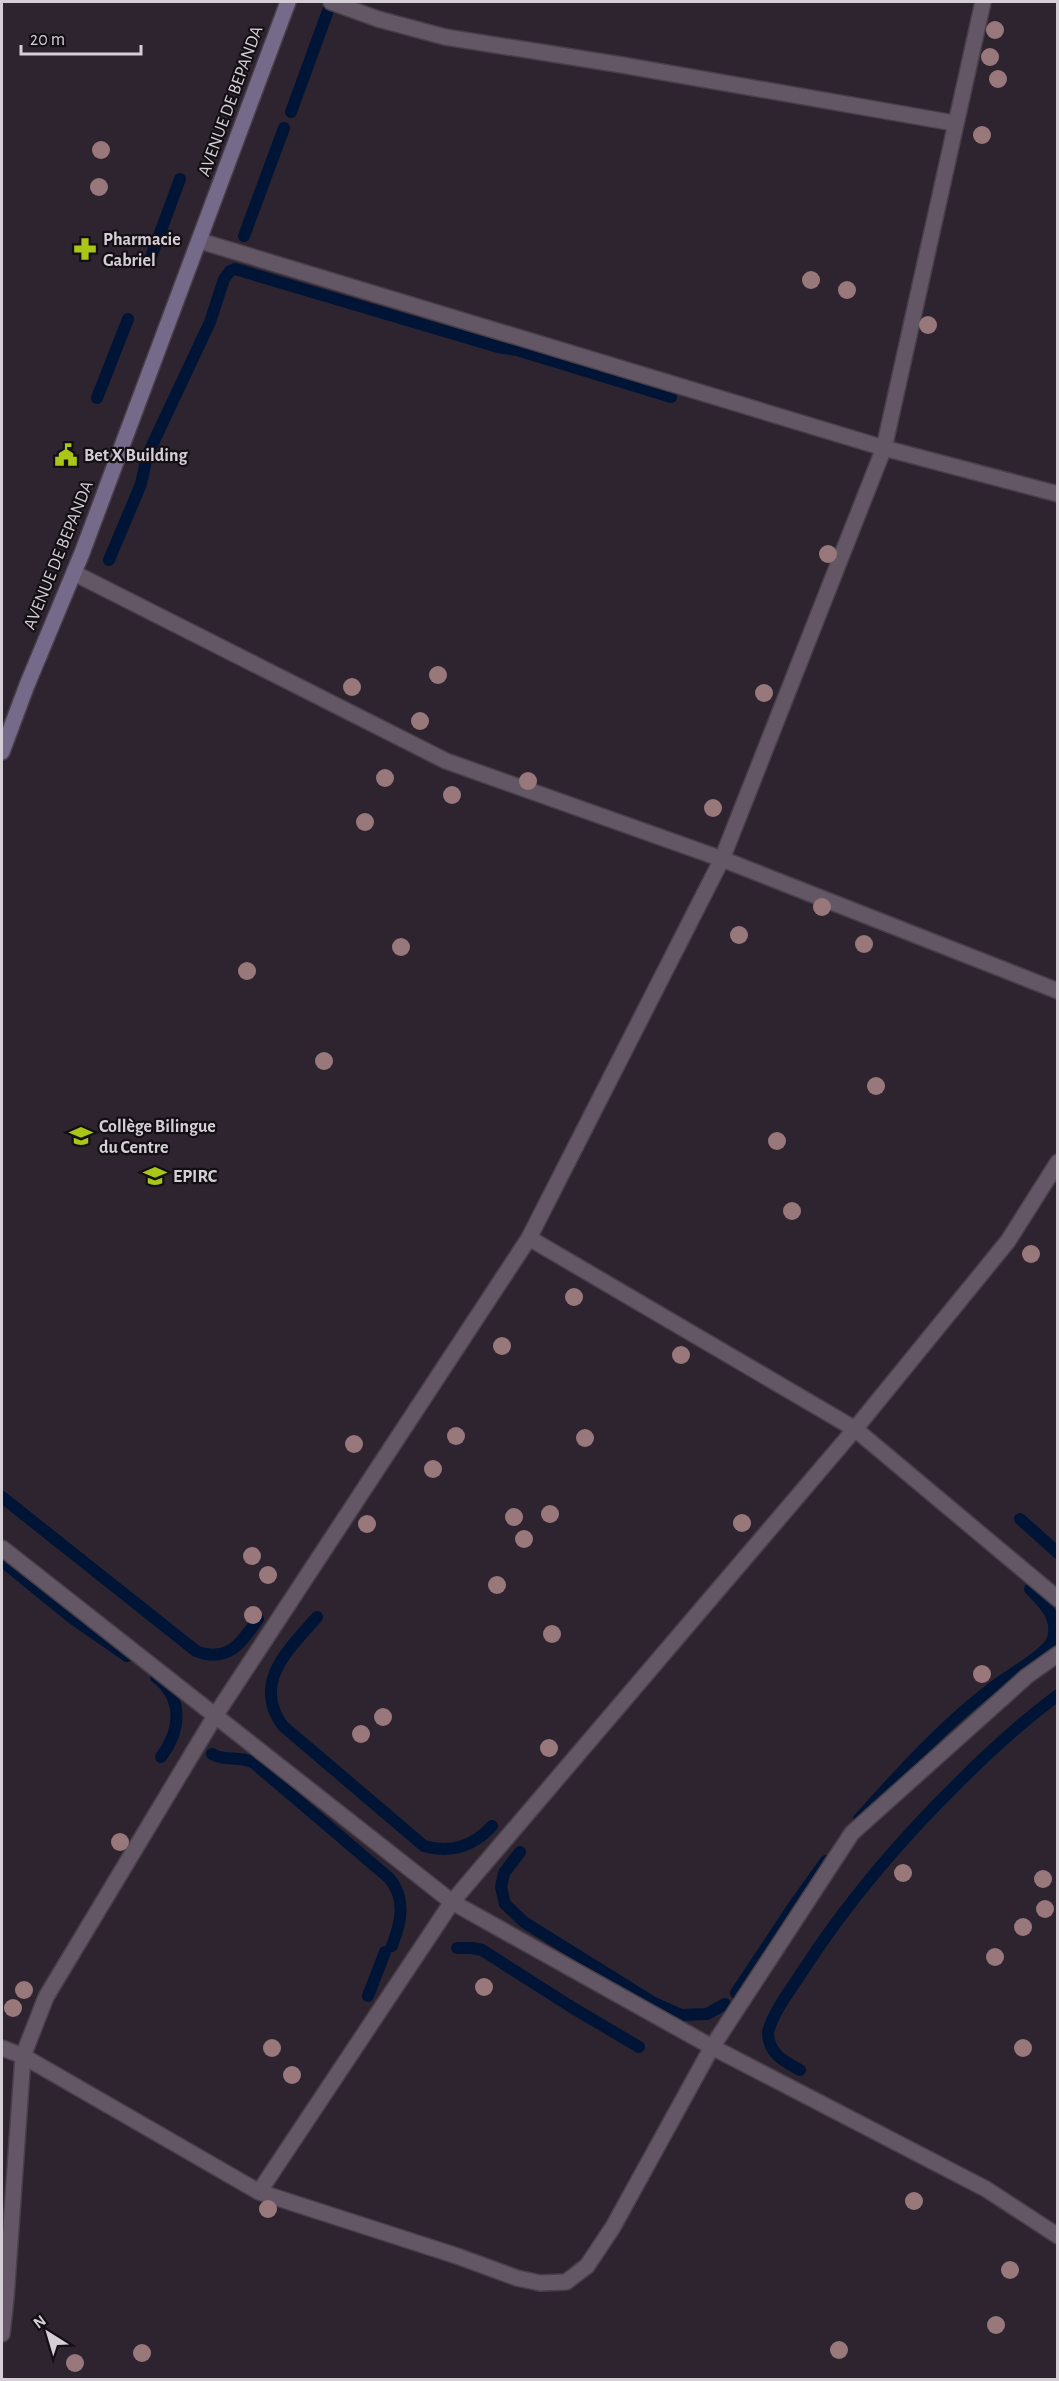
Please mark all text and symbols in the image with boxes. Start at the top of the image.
scale bar [21,18,141,56]
street label: AVENUE DE BEPANDA [195,23,267,179]
text: 20 m [30,31,65,49]
place label: Pharmacie Gabriel [103,231,181,270]
pharmacy icon: Pharmacie Gabriel [72,236,98,262]
public building icon: Bet X Building [53,442,79,468]
place label: Bet X Building [84,447,188,465]
street label: AVENUE DE BEPANDA [21,478,97,632]
place label: Collège Bilingue du Centre [99,1118,216,1157]
school or university icon: Collège Bilingue du Centre [68,1123,94,1149]
school or university icon: EPIRC [142,1163,168,1189]
place label: EPIRC [173,1168,218,1186]
north arrow [18,2303,78,2363]
text: N [30,2312,49,2332]

